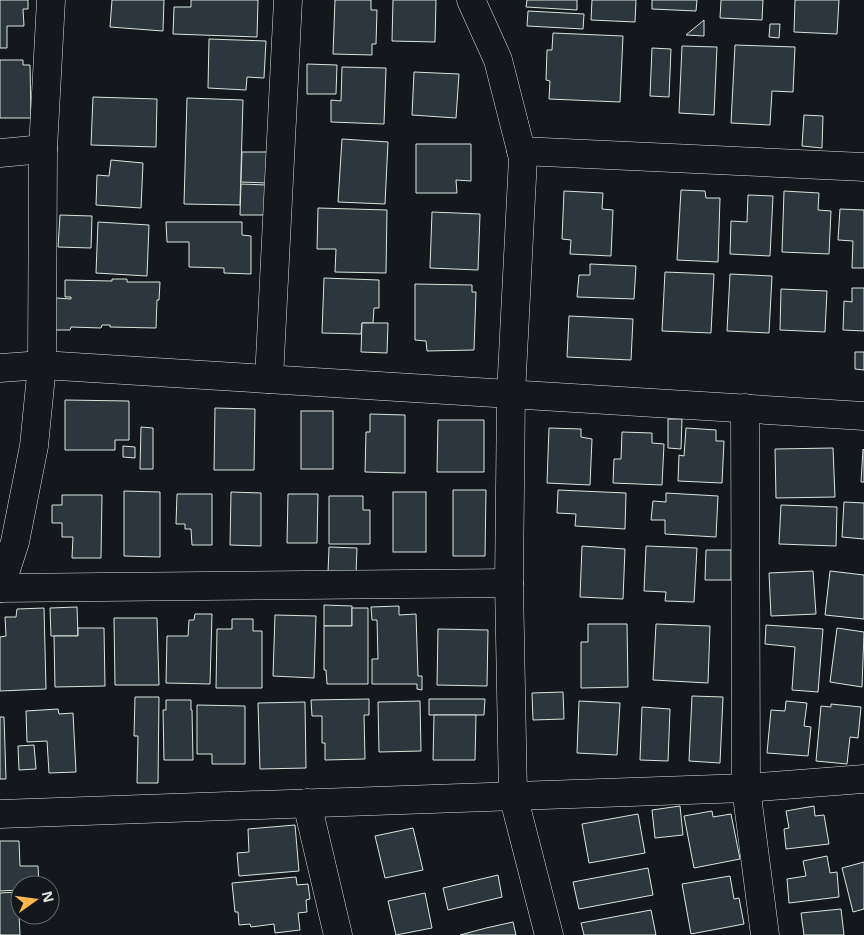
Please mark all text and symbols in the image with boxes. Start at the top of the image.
north arrow [10,875,60,925]
text: N [38,889,59,905]

